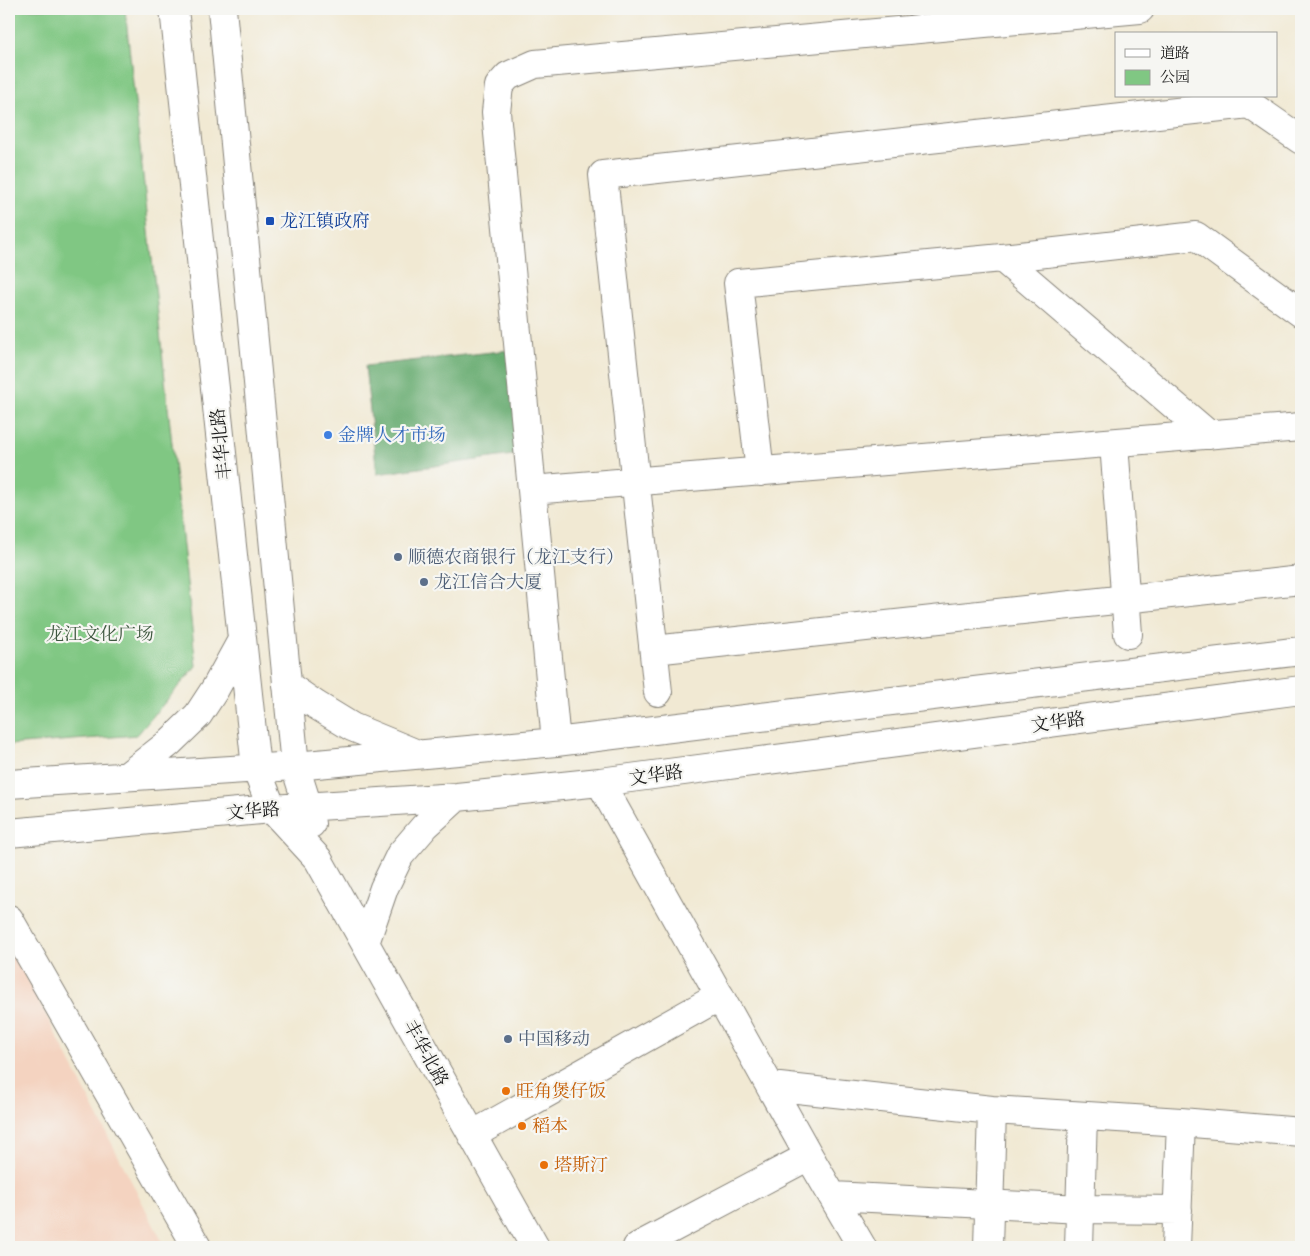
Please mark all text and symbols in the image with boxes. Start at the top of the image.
legend [1115,32,1278,98]
text: 道路 [1160,44,1190,63]
text: 公园 [1160,68,1190,87]
place label: 龙江镇政府 [280,211,370,233]
marker: 龙江镇政府 [264,215,276,227]
street label: 丰华北路 [207,407,237,481]
place label: 金牌人才市场 [338,425,446,447]
marker: 金牌人才市场 [322,429,334,441]
place label: 顺德农商银行（龙江支行） [408,547,624,569]
marker: 顺德农商银行（龙江支行） [392,551,404,563]
place label: 龙江信合大厦 [434,572,542,594]
marker: 龙江信合大厦 [418,576,430,588]
park label: 龙江文化广场 [46,624,154,646]
street label: 文华路 [1030,708,1086,738]
street label: 文华路 [628,761,684,791]
street label: 文华路 [225,799,281,825]
street label: 丰华北路 [398,1017,452,1090]
place label: 中国移动 [518,1029,590,1051]
marker: 中国移动 [502,1033,514,1045]
place label: 旺角煲仔饭 [516,1081,606,1103]
marker: 旺角煲仔饭 [500,1085,512,1097]
place label: 稻本 [532,1116,568,1138]
marker: 稻本 [516,1120,528,1132]
place label: 塔斯汀 [554,1155,608,1177]
marker: 塔斯汀 [538,1159,550,1171]

